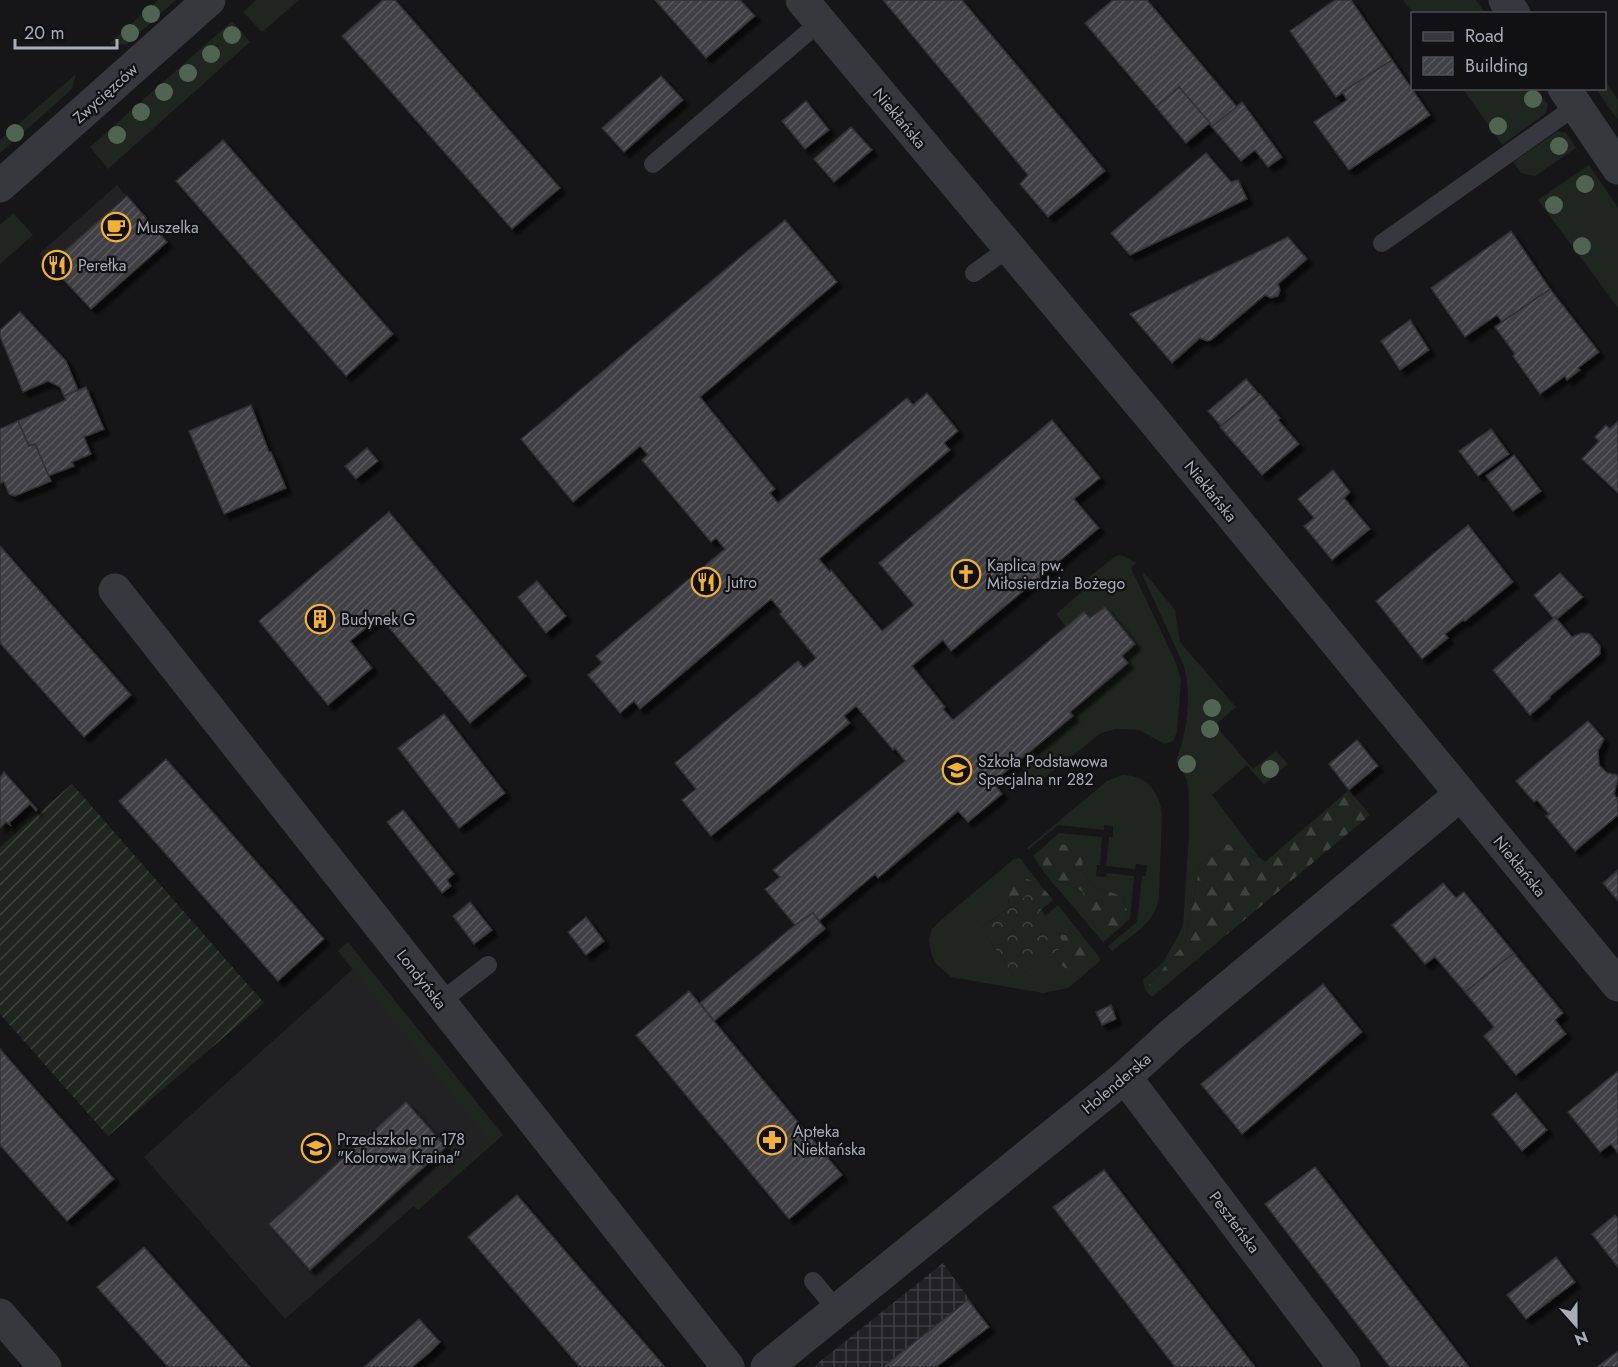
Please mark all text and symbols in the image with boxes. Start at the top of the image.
scale bar [15,12,117,50]
legend [1411,12,1606,90]
text: 20 m [24,20,64,46]
text: Road [1465,23,1504,49]
text: Building [1465,53,1528,79]
street label: Zwycięzców [68,58,143,129]
street label: Niekłańska [867,83,932,154]
cafe icon: Muszelka [100,211,132,243]
place label: Muszelka [137,216,199,239]
restaurant icon: Perełka [41,249,73,281]
place label: Perełka [78,254,126,277]
street label: Niekłańska [1179,456,1242,527]
place label: Kaplica pw. Miłosierdzia Bożego [987,554,1125,595]
church icon: Kaplica pw. Miłosierdzia Bożego [950,558,982,590]
restaurant icon: Jutro [690,566,722,598]
place label: Jutro [725,571,757,594]
building icon: Budynek G [304,603,336,635]
place label: Budynek G [341,608,415,631]
place label: Szkoła Podstawowa Specjalna nr 282 [978,750,1108,791]
school or university icon: Szkoła Podstawowa Specjalna nr 282 [941,754,973,786]
street label: Niekłańska [1488,831,1551,902]
street label: Londyńska [391,945,452,1014]
street label: Holenderska [1077,1047,1156,1119]
place label: Apteka Niekłańska [793,1120,866,1161]
pharmacy icon: Apteka Niekłańska [756,1124,788,1156]
place label: Przedszkole nr 178 "Kolorowa Kraina" [337,1128,465,1169]
school or university icon: Przedszkole nr 178 "Kolorowa Kraina" [300,1132,332,1164]
street label: Peszteńska [1204,1187,1265,1258]
north arrow [1546,1295,1606,1355]
text: N [1571,1326,1591,1352]

